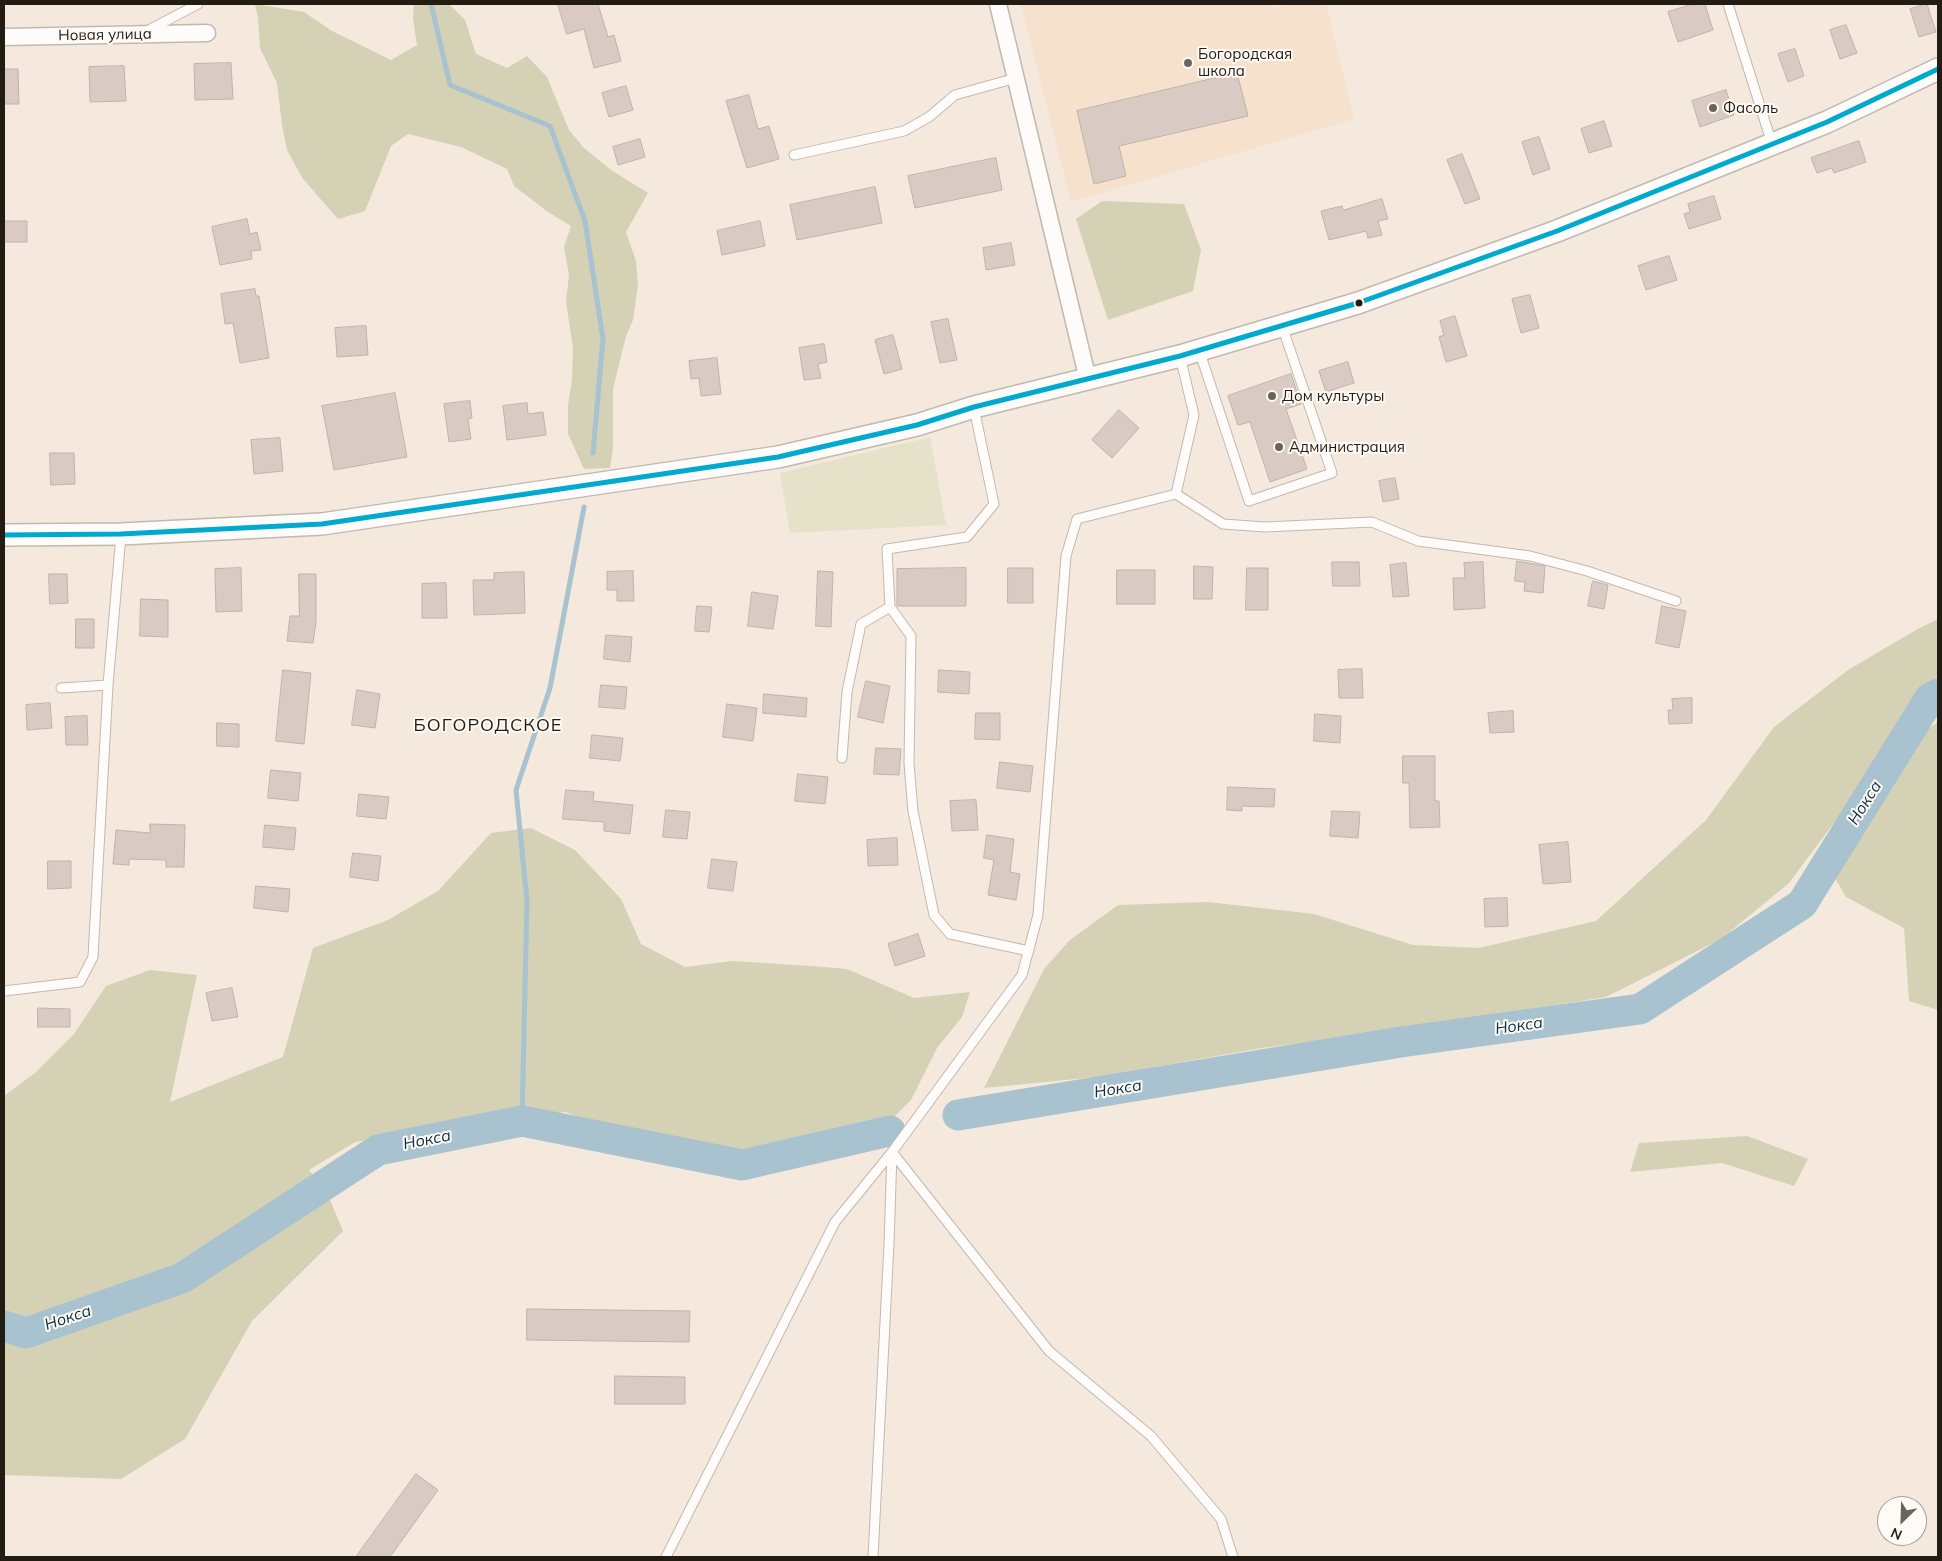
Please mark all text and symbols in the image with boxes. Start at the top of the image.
street label: Новая улица [58,25,152,45]
place label: Богородская школа [1198,45,1292,80]
marker: Богородская школа [1182,57,1194,69]
place label: Фасоль [1723,99,1778,117]
marker: Фасоль [1707,102,1719,114]
unlabelled marker [1354,298,1364,308]
place label: Дом культуры [1282,387,1384,405]
marker: Дом культуры [1266,390,1278,402]
place label: Администрация [1289,438,1405,456]
marker: Администрация [1273,441,1285,453]
district label: БОГОРОДСКОЕ [412,715,564,737]
water label: Нокса [1844,778,1886,828]
water label: Нокса [1494,1013,1544,1039]
water label: Нокса [1093,1076,1143,1102]
water label: Нокса [402,1126,452,1154]
water label: Нокса [42,1301,94,1335]
north arrow [1877,1496,1927,1546]
text: N [1888,1523,1905,1544]

